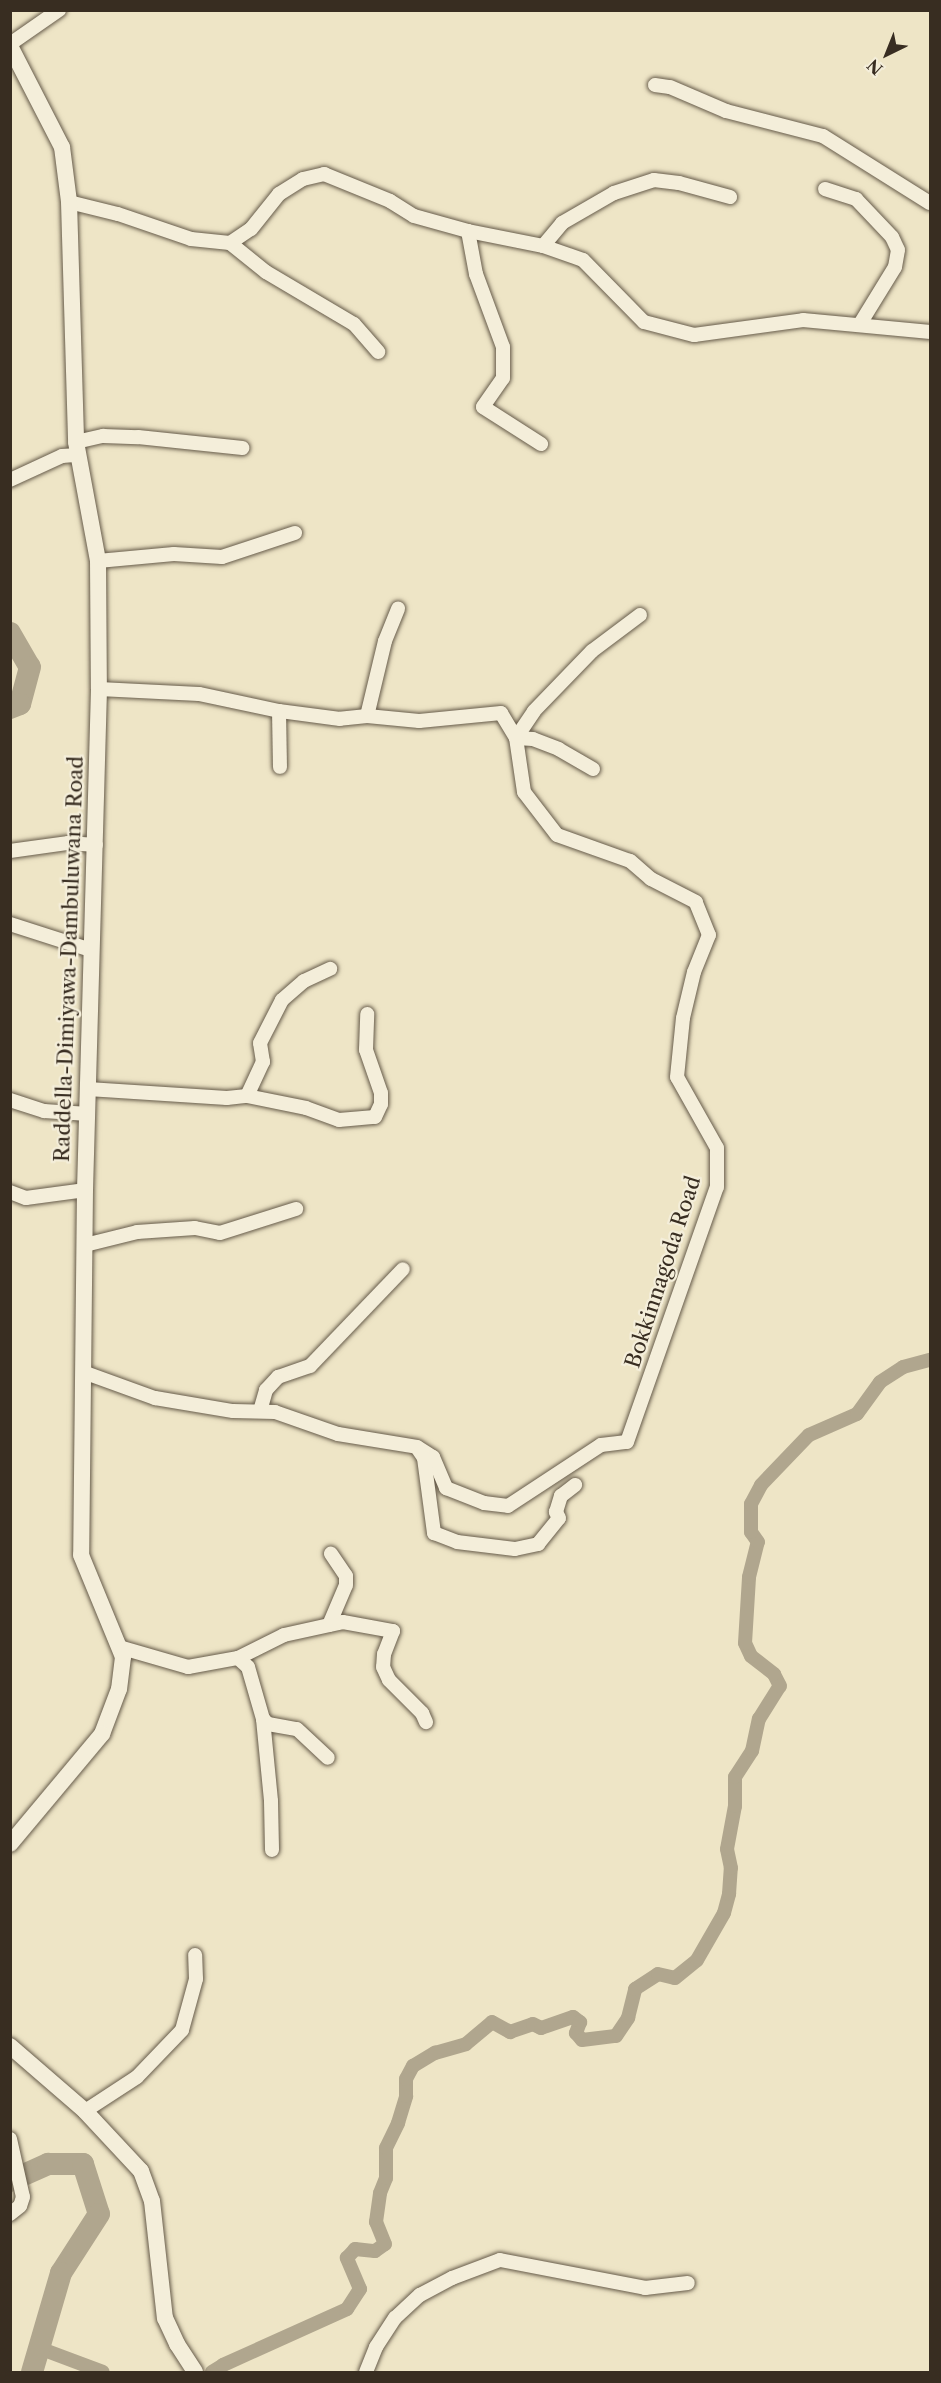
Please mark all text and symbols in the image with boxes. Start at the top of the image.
north arrow [857,24,917,84]
text: N [863,55,887,79]
street label: Raddella-Dimiyawa-Dambuluwana Road [49,755,89,1163]
street label: Bokkinnagoda Road [620,1173,706,1371]

